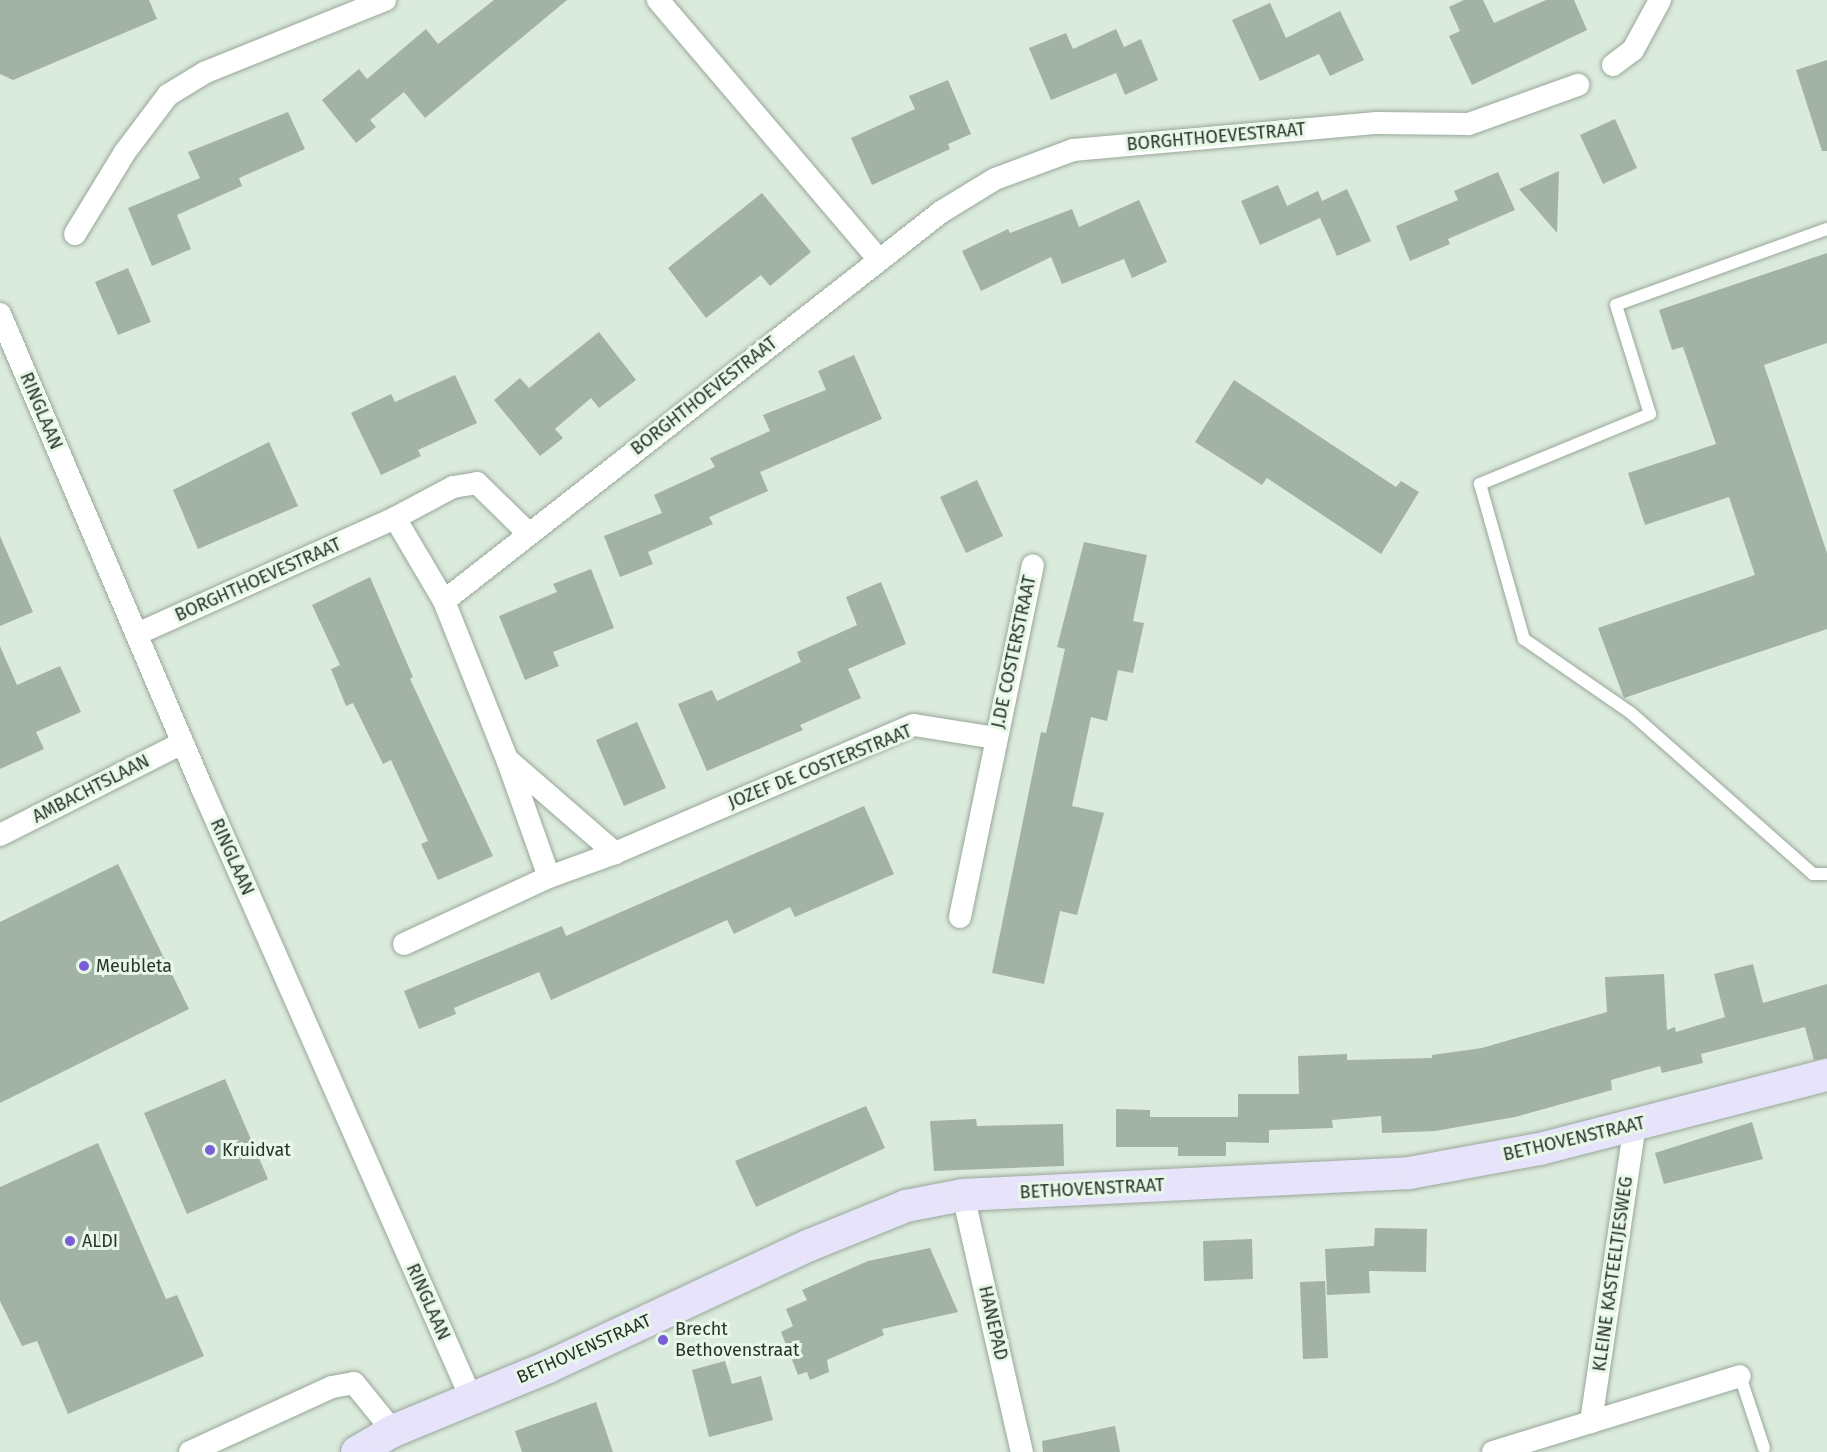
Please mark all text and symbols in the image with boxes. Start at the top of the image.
street label: BORGHTHOEVESTRAAT [1126,118,1306,156]
street label: BORGHTHOEVESTRAAT [627,332,781,460]
street label: RINGLAAN [15,369,67,453]
street label: BORGHTHOEVESTRAAT [172,534,344,626]
street label: J.DE COSTERSTRAAT [987,574,1041,730]
street label: JOZEF DE COSTERSTRAAT [725,720,915,814]
street label: AMBACHTSLAAN [29,750,153,828]
street label: RINGLAAN [206,815,258,899]
place label: Meubleta [96,955,172,977]
marker: Meubleta [77,959,91,973]
street label: BETHOVENSTRAAT [1501,1112,1647,1166]
place label: Kruidvat [222,1139,291,1161]
marker: Kruidvat [203,1143,217,1157]
street label: BETHOVENSTRAAT [1019,1174,1165,1204]
street label: KLEINE KASTEELTJESWEG [1589,1175,1637,1373]
place label: ALDI [82,1230,118,1252]
marker: ALDI [63,1234,77,1248]
street label: RINGLAAN [402,1260,454,1344]
street label: HANEPAD [974,1284,1012,1362]
street label: BETHOVENSTRAAT [513,1310,655,1388]
place label: Brecht Bethovenstraat [675,1319,800,1362]
marker: Brecht Bethovenstraat [656,1333,670,1347]

